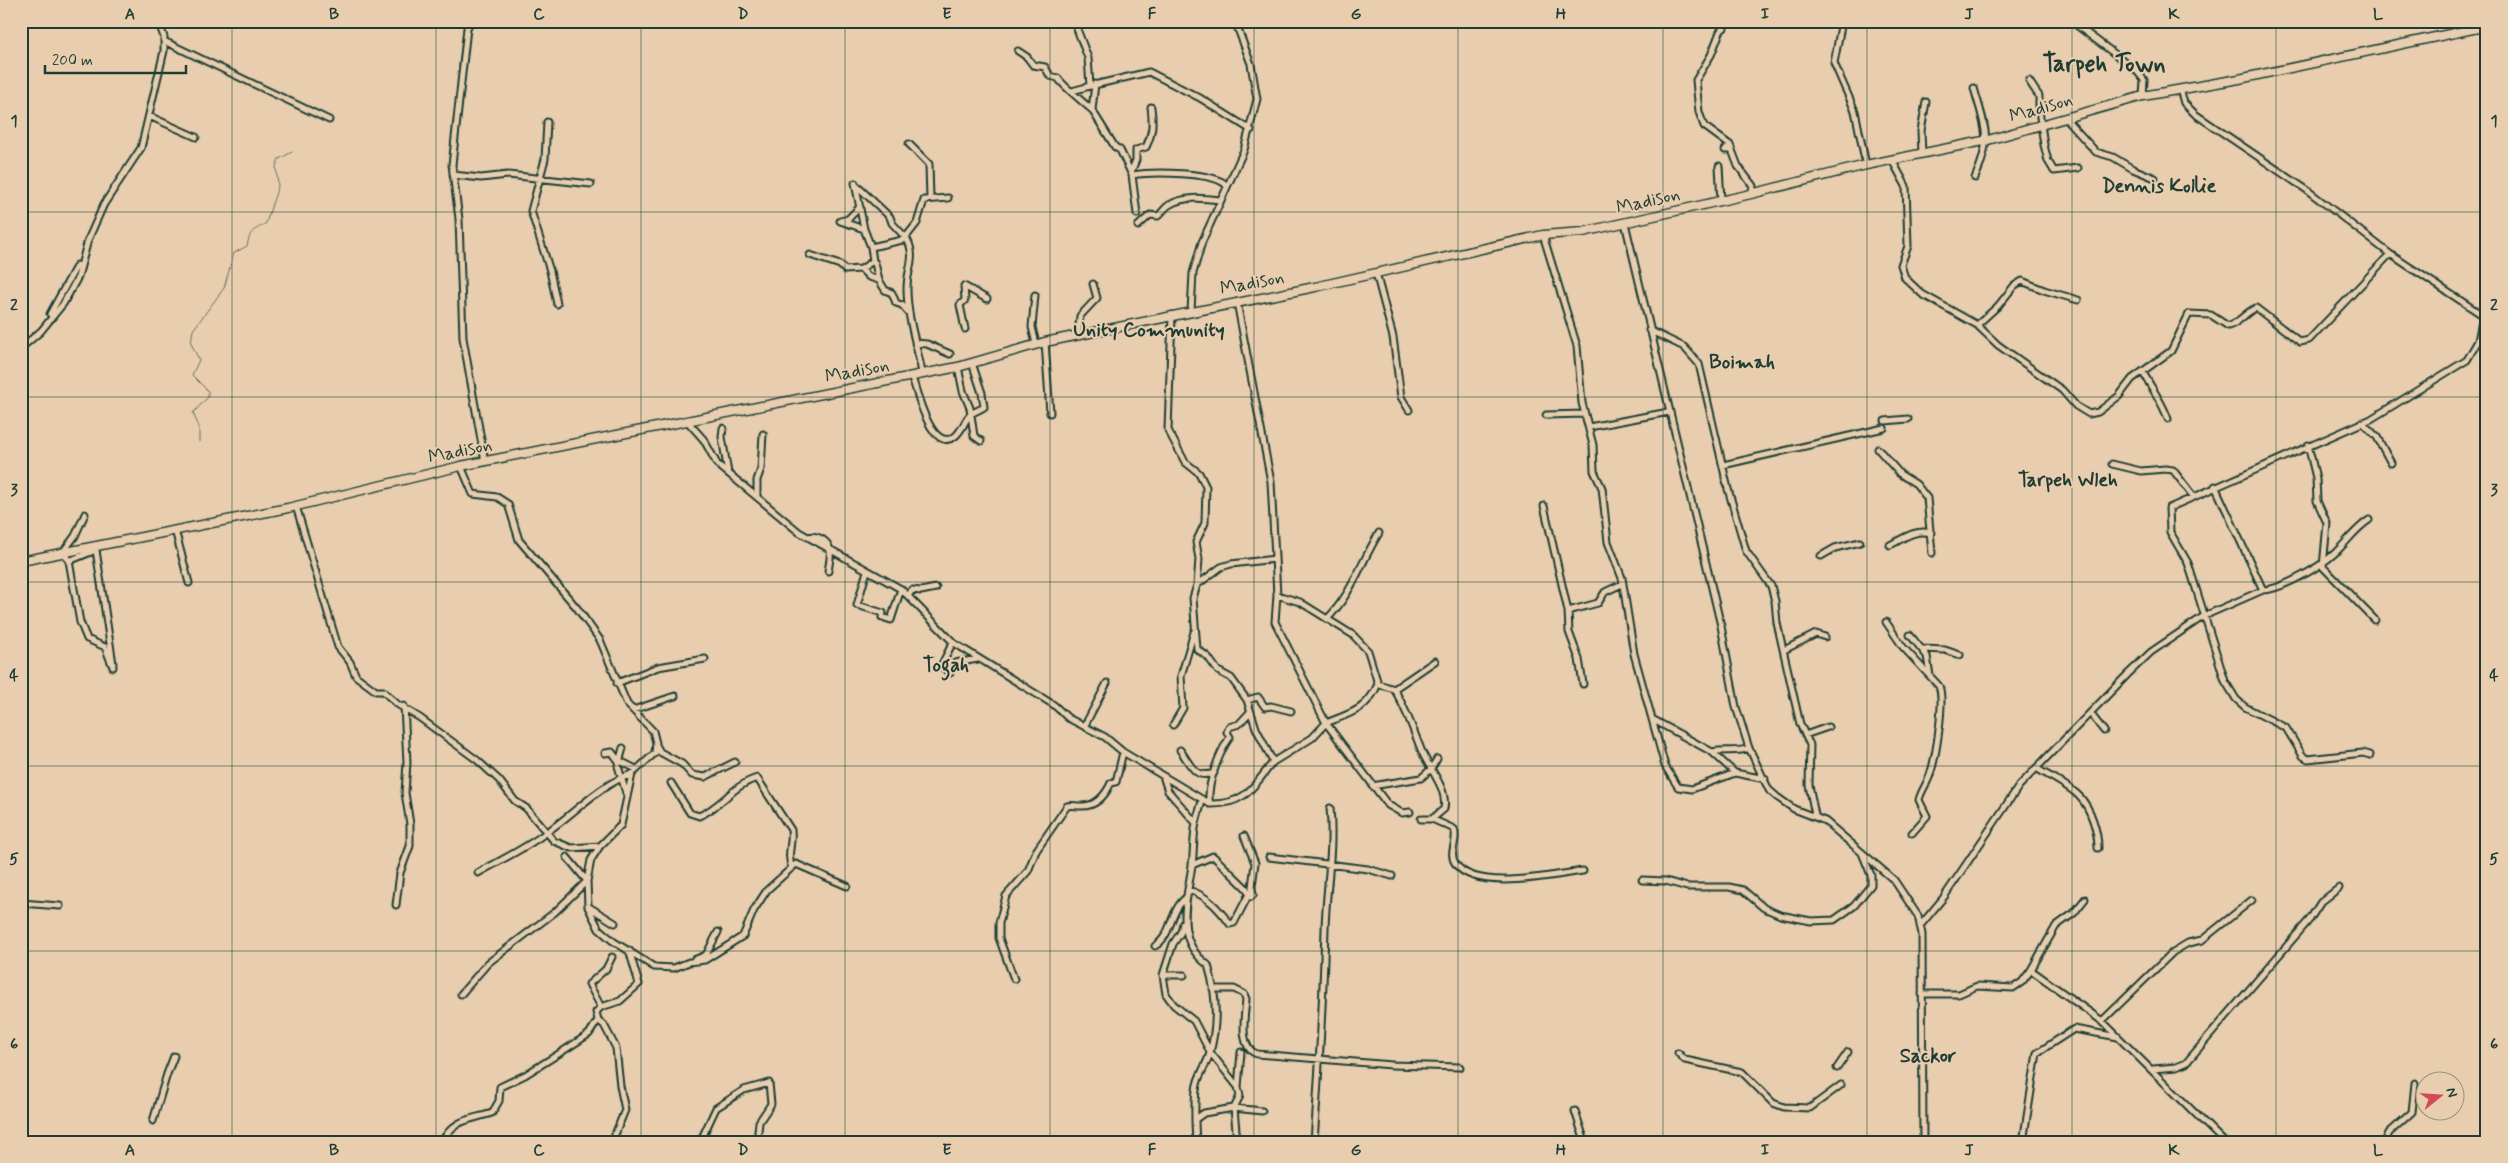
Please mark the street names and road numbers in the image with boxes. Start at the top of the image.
street label: Madison [2006,87,2076,129]
street label: Madison [1614,182,1682,220]
street label: Madison [1218,265,1286,301]
street label: Madison [823,353,891,389]
street label: Madison [426,432,494,470]

